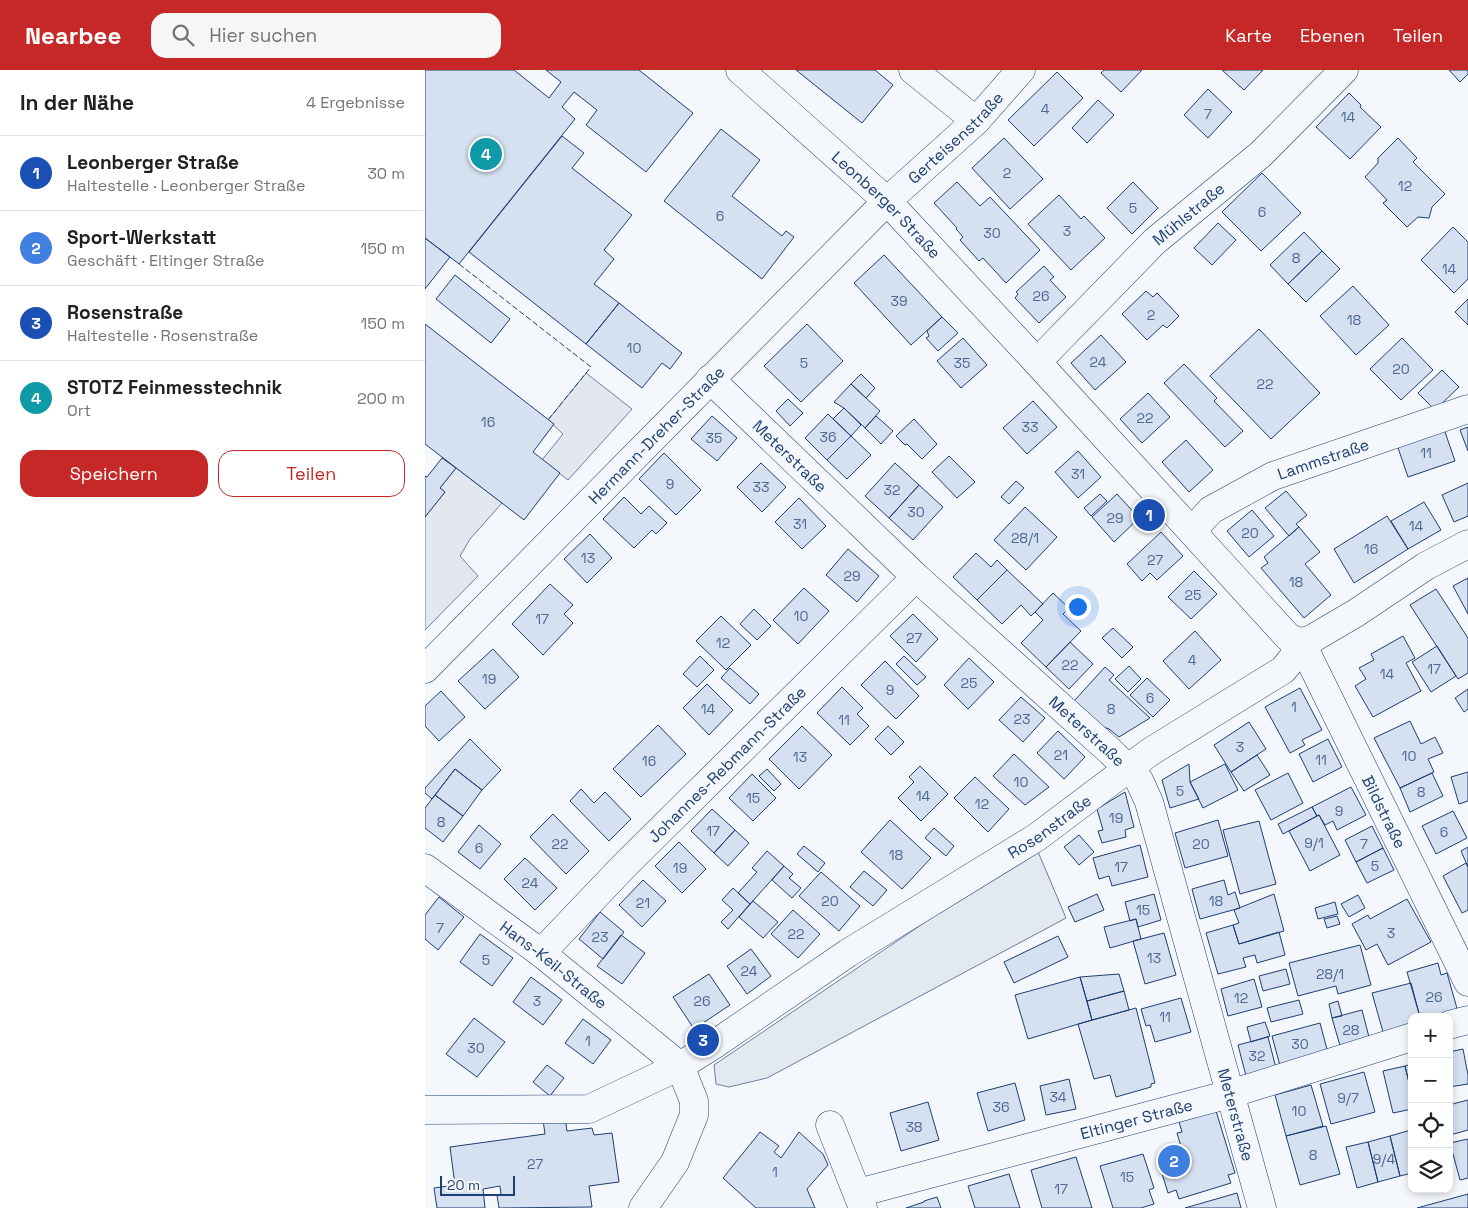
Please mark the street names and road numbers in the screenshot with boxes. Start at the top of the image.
street label: Gerteisenstraße [903,87,1008,188]
street label: Leonberger Straße [827,146,946,263]
street label: Mühlstraße [1148,178,1229,250]
street label: Hermann-Dreher-Straße [583,361,729,508]
street label: Meterstraße [748,415,832,497]
street label: Lammstraße [1274,433,1372,484]
street label: Johannes-Rebmann-Straße [643,681,810,847]
street label: Meterstraße [1045,691,1130,771]
street label: Bildstraße [1358,772,1411,852]
street label: Rosenstraße [1004,790,1095,863]
street label: Hans-Keil-Straße [496,916,612,1013]
street label: Meterstraße [1213,1066,1259,1163]
street label: Eltinger Straße [1078,1094,1195,1144]

